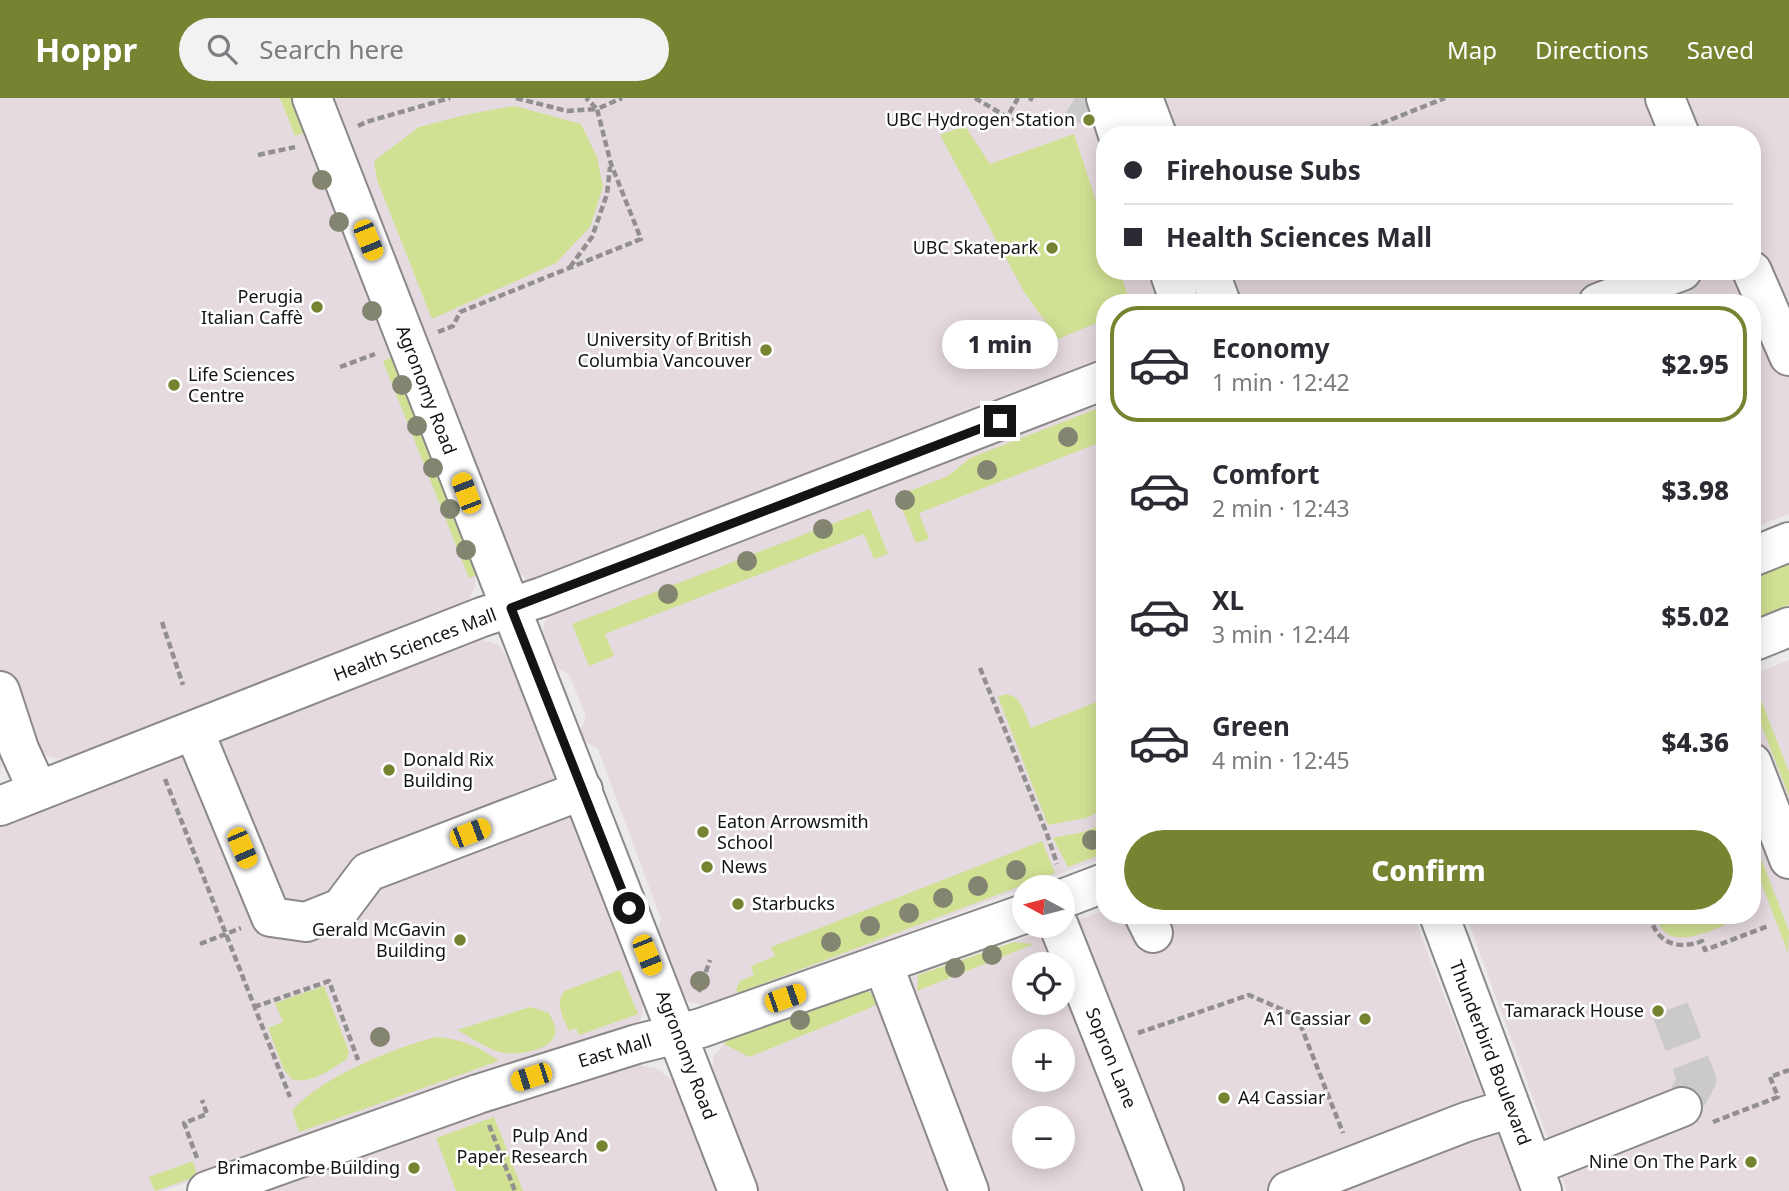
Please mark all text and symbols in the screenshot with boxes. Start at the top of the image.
search box [179,18,669,81]
text: Hoppr [35,27,137,72]
icon: search [203,30,241,68]
text: Search here [259,31,404,67]
text: Map [1447,33,1497,66]
text: Directions [1535,33,1649,66]
text: Saved [1687,33,1754,66]
place label: UBC Hydrogen Station [886,107,1075,131]
marker: UBC Hydrogen Station [1081,112,1097,128]
text: Firehouse Subs [1166,152,1361,188]
car [351,217,386,263]
text: Health Sciences Mall [1166,219,1432,255]
place label: UBC Skatepark [913,235,1038,259]
marker: UBC Skatepark [1044,240,1060,256]
place label: Perugia Italian Caffè [201,284,303,329]
marker: Perugia Italian Caffè [309,299,325,315]
callout: 1 min [942,320,1058,368]
street label: Agronomy Road [391,322,463,458]
place label: University of British Columbia Vancouver [578,327,753,372]
text: 1 min [968,328,1032,360]
text: Economy [1212,330,1330,366]
icon: car [1128,333,1191,396]
marker: University of British Columbia Vancouver [758,342,774,358]
text: $2.95 [1662,346,1729,382]
place label: Life Sciences Centre [188,362,295,407]
text: 1 min · 12:42 [1212,366,1350,398]
marker: Life Sciences Centre [166,377,182,393]
route end [984,405,1016,437]
text: Comfort [1212,456,1320,492]
icon: car [1128,459,1191,522]
car [449,470,484,516]
text: $3.98 [1662,472,1729,508]
text: 2 min · 12:43 [1212,492,1350,524]
text: XL [1212,582,1244,618]
icon: car [1128,585,1191,648]
text: $5.02 [1662,598,1729,634]
street label: Health Sciences Mall [330,602,500,686]
text: 3 min · 12:44 [1212,618,1350,650]
text: Green [1212,708,1290,744]
icon: car [1128,711,1191,774]
text: $4.36 [1662,724,1729,760]
text: 4 min · 12:45 [1212,744,1350,776]
place label: Donald Rix Building [403,747,494,792]
marker: Donald Rix Building [381,762,397,778]
place label: Eaton Arrowsmith School [717,809,869,854]
car [447,816,494,850]
marker: Eaton Arrowsmith School [695,824,711,840]
car [225,825,260,871]
button: Confirm [1124,830,1733,910]
place label: News [721,854,767,878]
marker: News [699,859,715,875]
north arrow [1012,875,1074,938]
map controls [1012,875,1075,1169]
place label: Starbucks [752,891,835,915]
route start [613,892,645,924]
marker: Starbucks [730,896,746,912]
place label: Gerald McGavin Building [312,917,446,962]
marker: Gerald McGavin Building [452,932,468,948]
car [630,932,665,978]
button: locate [1012,952,1075,1015]
street label: Thunderbird Boulevard [1445,957,1537,1148]
car [762,981,809,1015]
street label: Agronomy Road [651,987,723,1123]
place label: Tamarack House [1504,998,1644,1022]
marker: Tamarack House [1650,1003,1666,1019]
street label: Sopron Lane [1081,1004,1143,1111]
place label: A1 Cassiar [1264,1006,1352,1030]
marker: A1 Cassiar [1357,1011,1373,1027]
street label: East Mall [575,1028,654,1073]
button: + [1012,1029,1075,1092]
car [508,1061,555,1093]
place label: A4 Cassiar [1238,1085,1326,1109]
marker: A4 Cassiar [1216,1090,1232,1106]
button: − [1012,1106,1075,1169]
place label: Pulp And Paper Research [457,1123,588,1168]
marker: Pulp And Paper Research [594,1138,610,1154]
place label: Nine On The Park [1589,1149,1737,1173]
marker: Nine On The Park [1743,1154,1759,1170]
place label: Brimacombe Building [217,1155,400,1179]
marker: Brimacombe Building [406,1160,422,1176]

